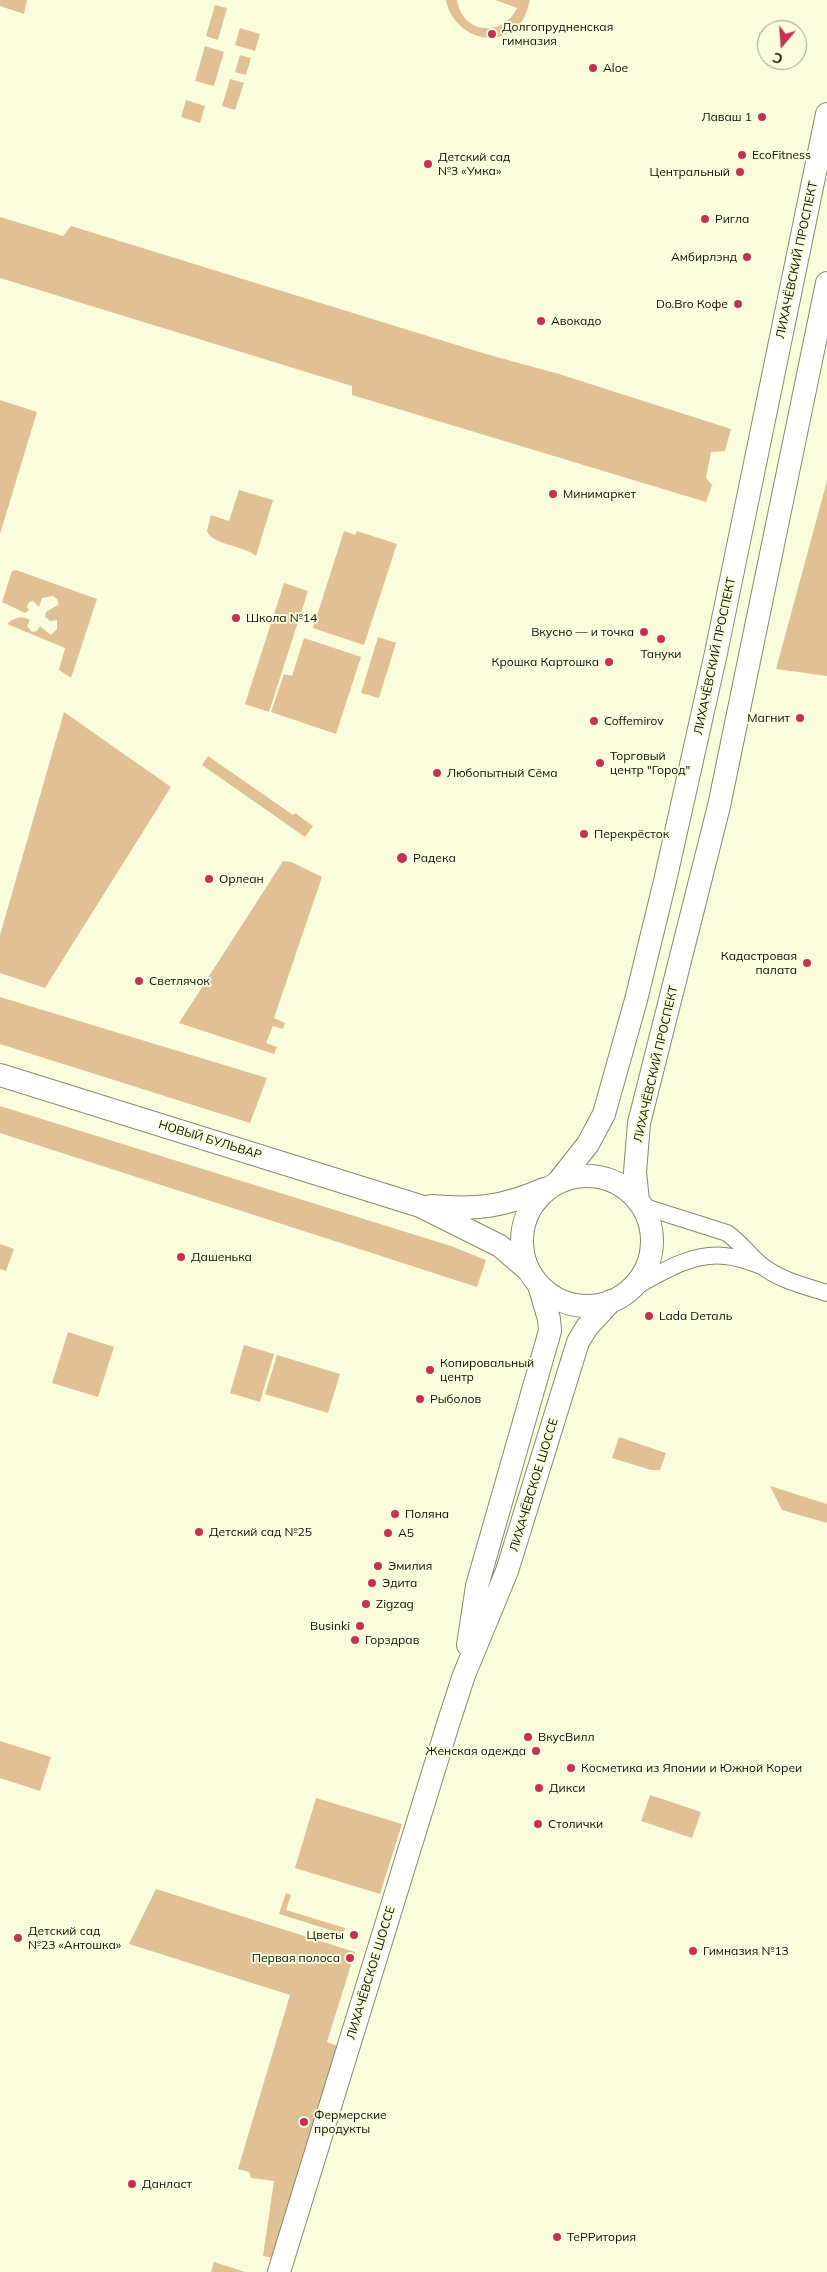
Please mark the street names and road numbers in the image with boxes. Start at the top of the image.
street label: ЛИХАЧЁВСКИЙ ПРОСПЕКТ [773,180,821,340]
street label: ЛИХАЧЁВСКИЙ ПРОСПЕКТ [691,576,739,736]
street label: ЛИХАЧЁВСКИЙ ПРОСПЕКТ [631,984,681,1144]
street label: НОВЫЙ БУЛЬВАР [157,1117,263,1163]
street label: ЛИХАЧЁВСКОЕ ШОССЕ [507,1417,561,1553]
street label: ЛИХАЧЁВСКОЕ ШОССЕ [344,1905,398,2041]

